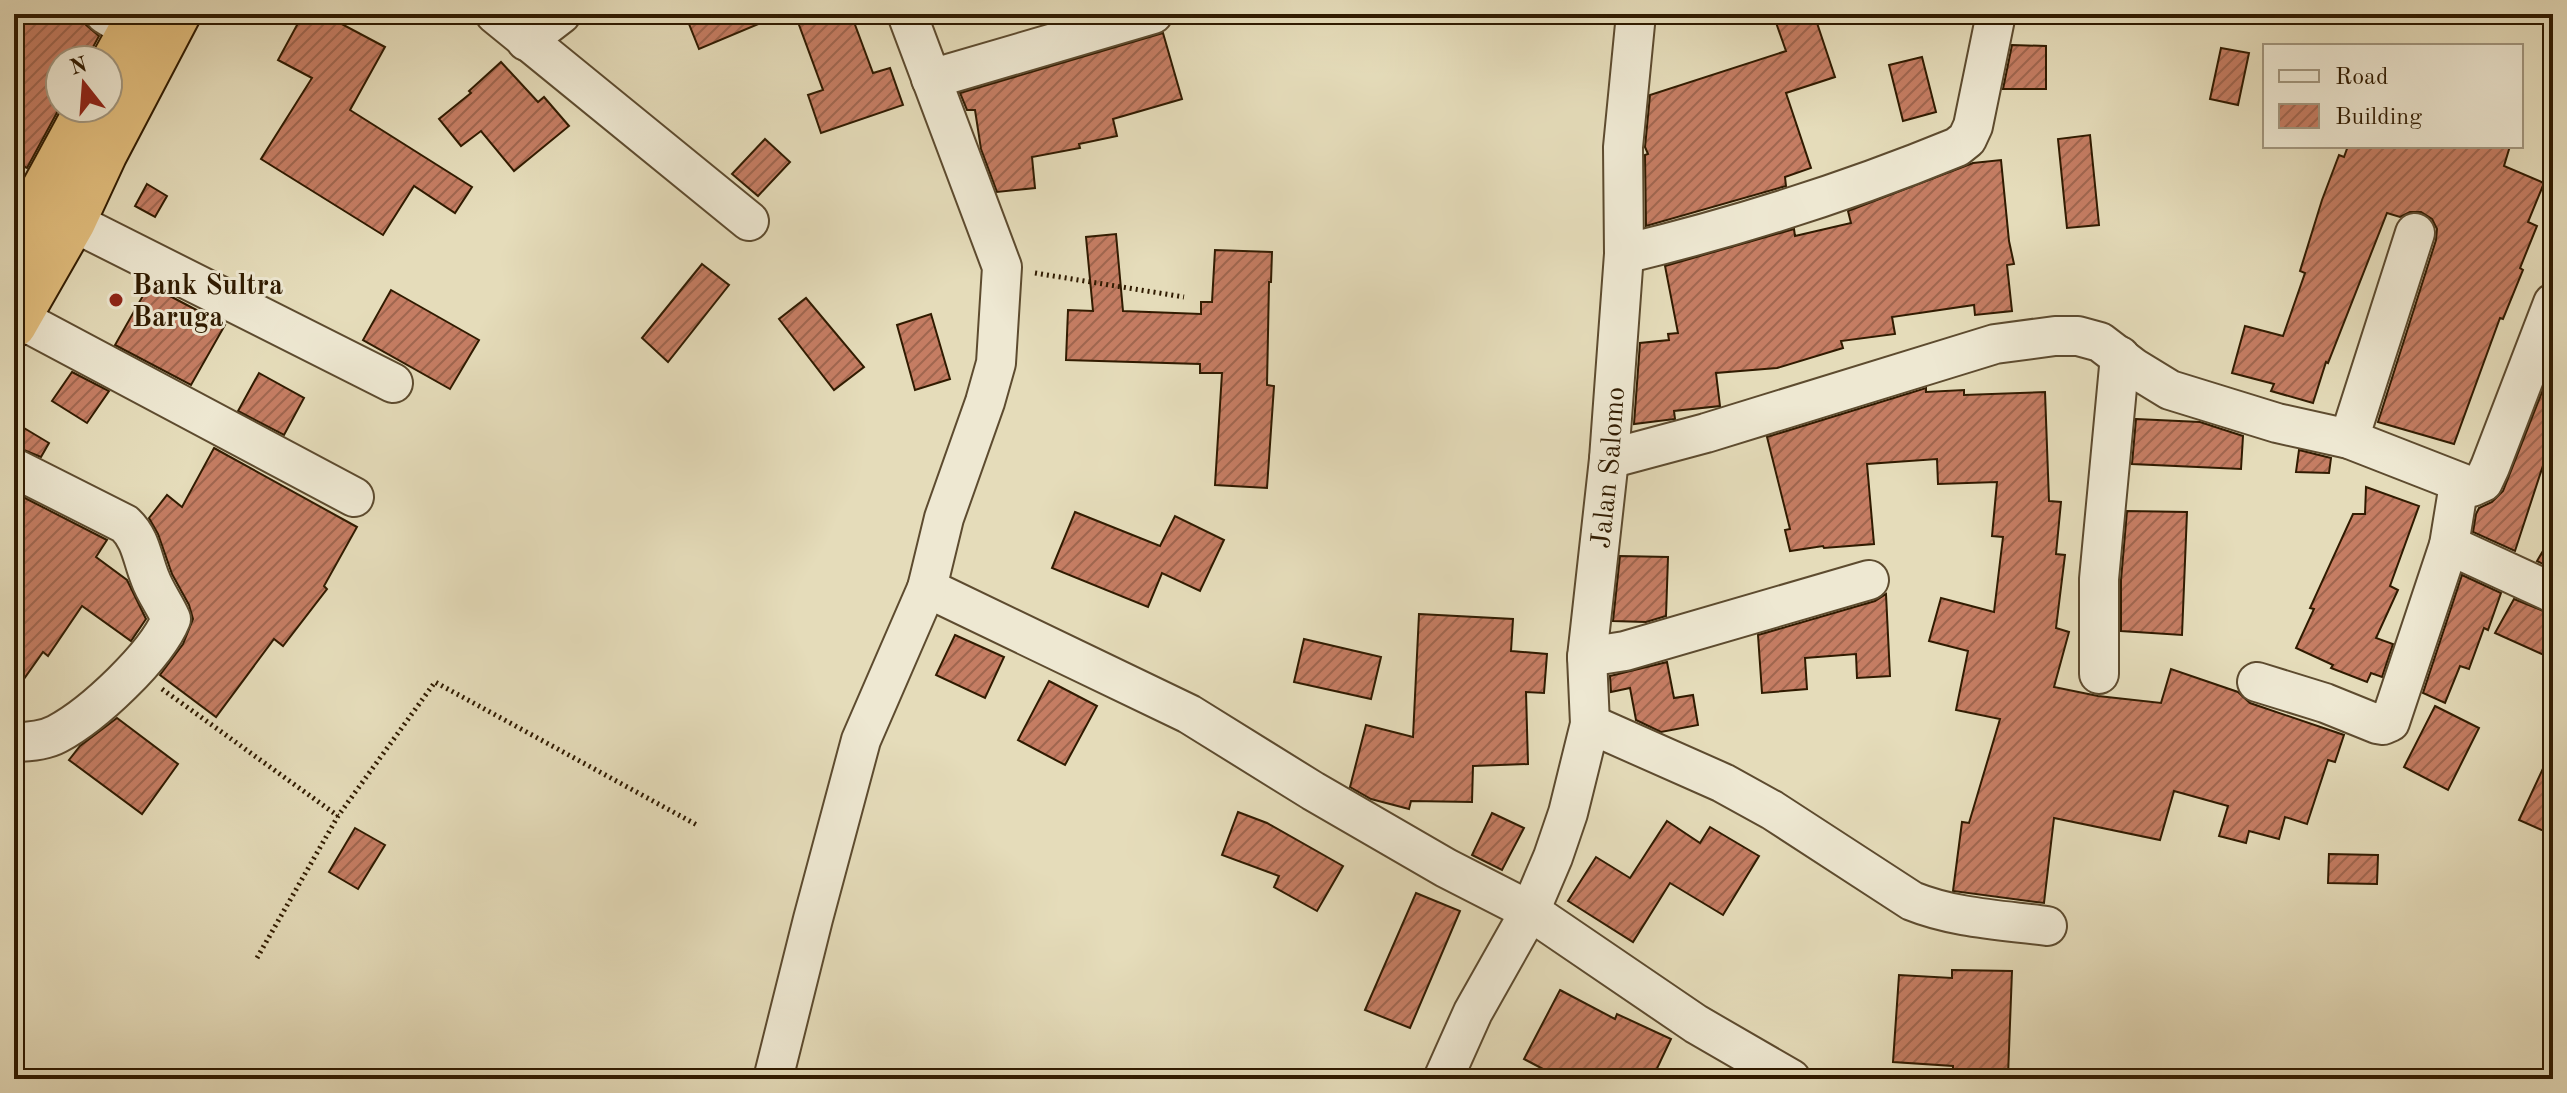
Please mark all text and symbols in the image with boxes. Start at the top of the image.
north arrow [44,44,124,124]
legend [2263,44,2523,148]
text: N [67,54,90,80]
text: Road [2335,66,2388,90]
text: Building [2335,106,2422,130]
place label: Bank Sultra Baruga [132,273,283,333]
marker: Bank Sultra Baruga [107,291,125,309]
street label: Jalan Salomo [1588,386,1631,550]

